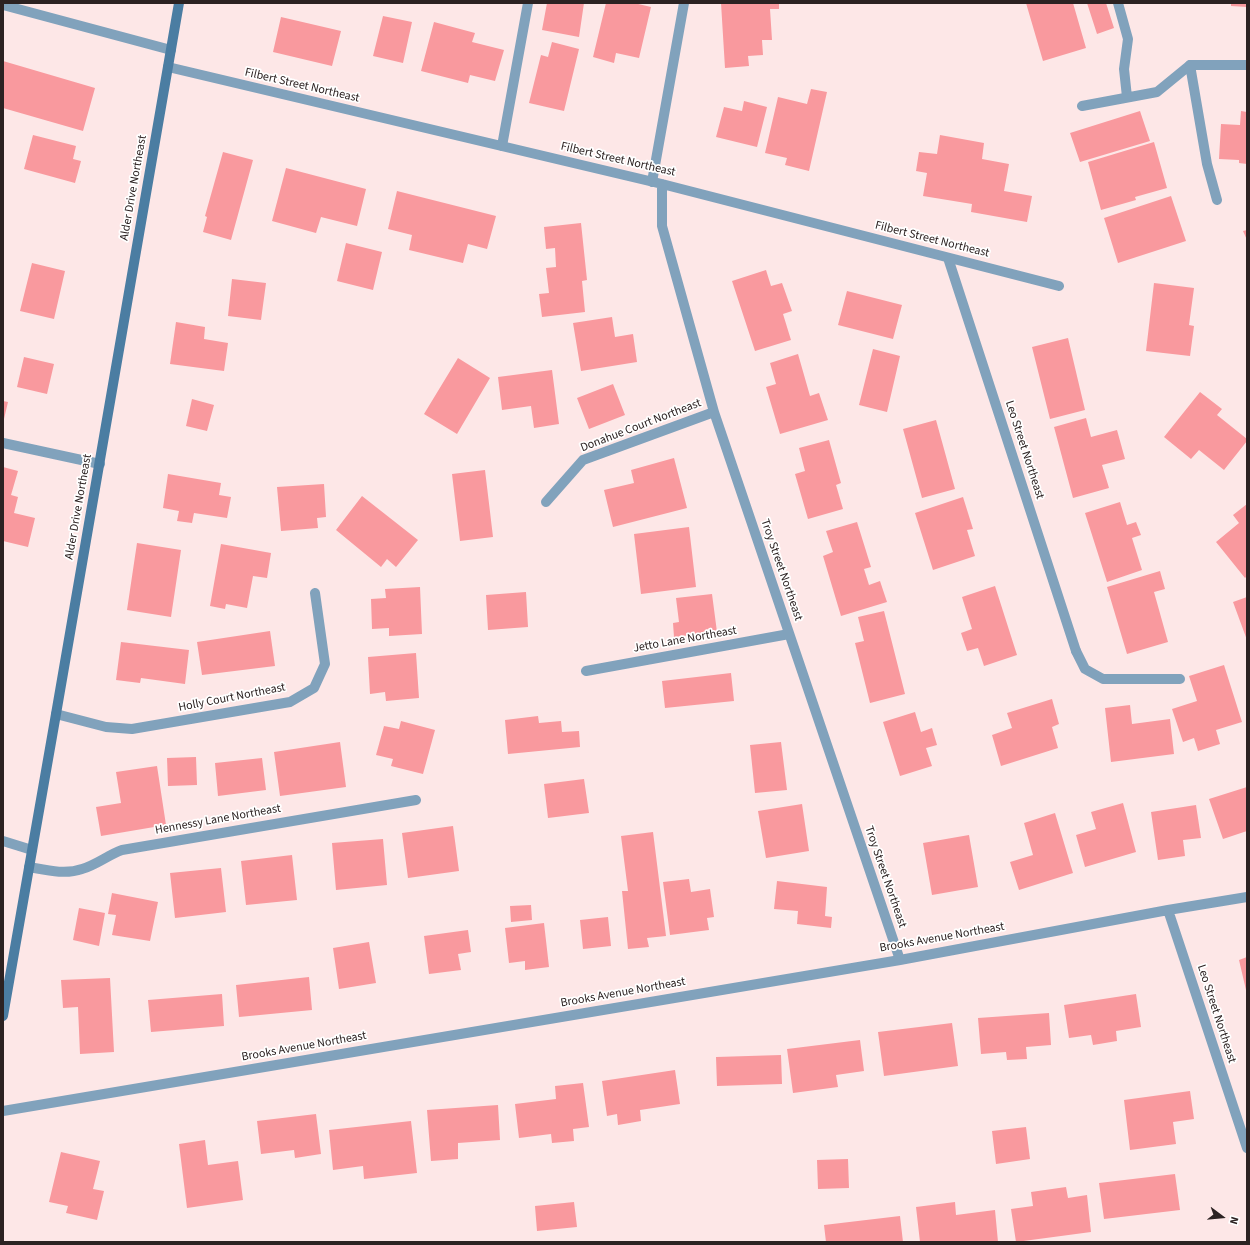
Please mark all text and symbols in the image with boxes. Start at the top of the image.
street label: Filbert Street Northeast [243,66,361,106]
street label: Alder Drive Northeast [118,134,150,242]
street label: Filbert Street Northeast [559,140,677,180]
street label: Filbert Street Northeast [873,219,991,261]
street label: Donahue Court Northeast [579,396,703,456]
street label: Leo Street Northeast [1001,399,1047,501]
street label: Alder Drive Northeast [63,453,95,561]
street label: Troy Street Northeast [757,517,805,623]
street label: Jetto Lane Northeast [632,624,738,656]
street label: Holly Court Northeast [177,681,287,715]
street label: Hennessy Lane Northeast [154,802,282,838]
street label: Troy Street Northeast [861,824,909,930]
street label: Brooks Avenue Northeast [878,920,1006,956]
street label: Leo Street Northeast [1193,963,1239,1065]
street label: Brooks Avenue Northeast [559,975,687,1011]
street label: Brooks Avenue Northeast [240,1029,368,1065]
north arrow [1202,1197,1242,1237]
text: N [1226,1215,1242,1226]

